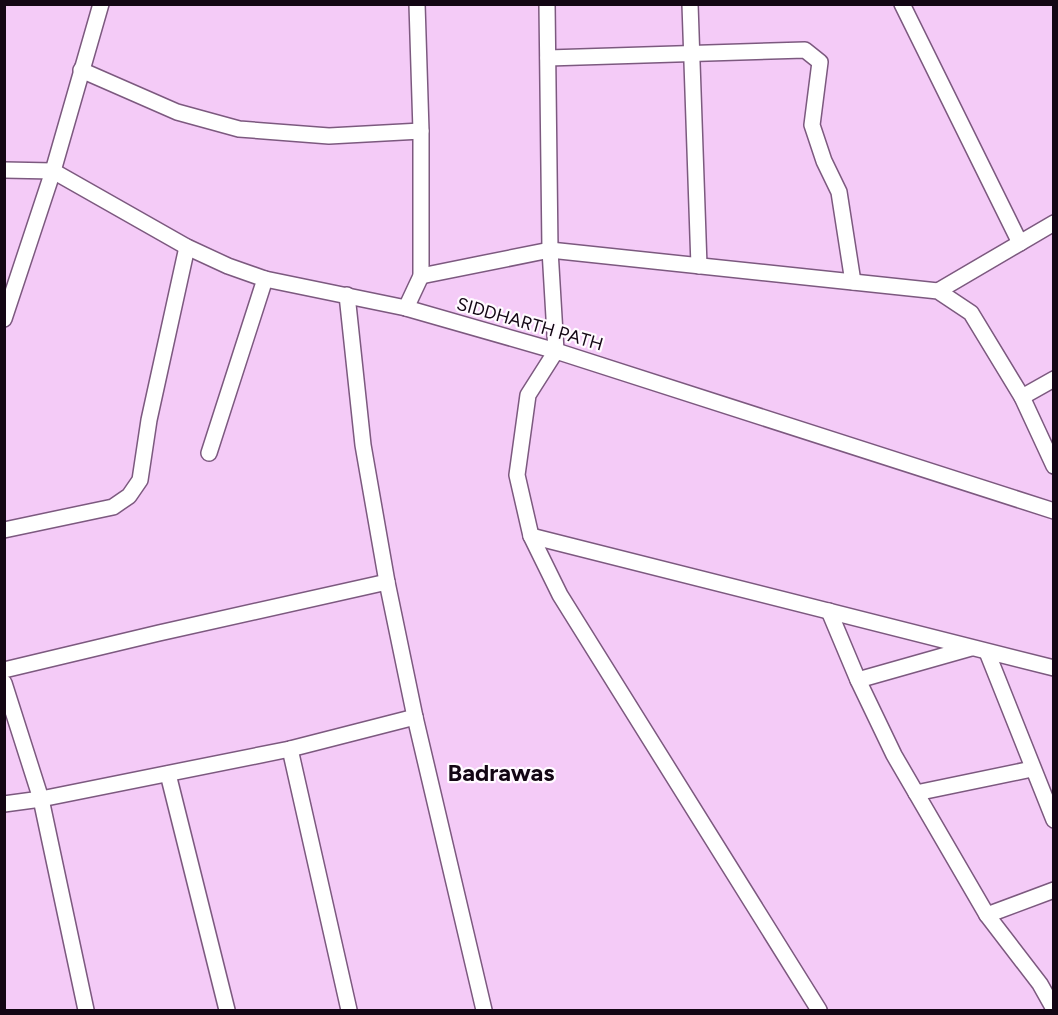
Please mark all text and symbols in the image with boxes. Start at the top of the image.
street label: SIDDHARTH PATH [454,293,606,355]
district label: Badrawas [448,758,554,787]

